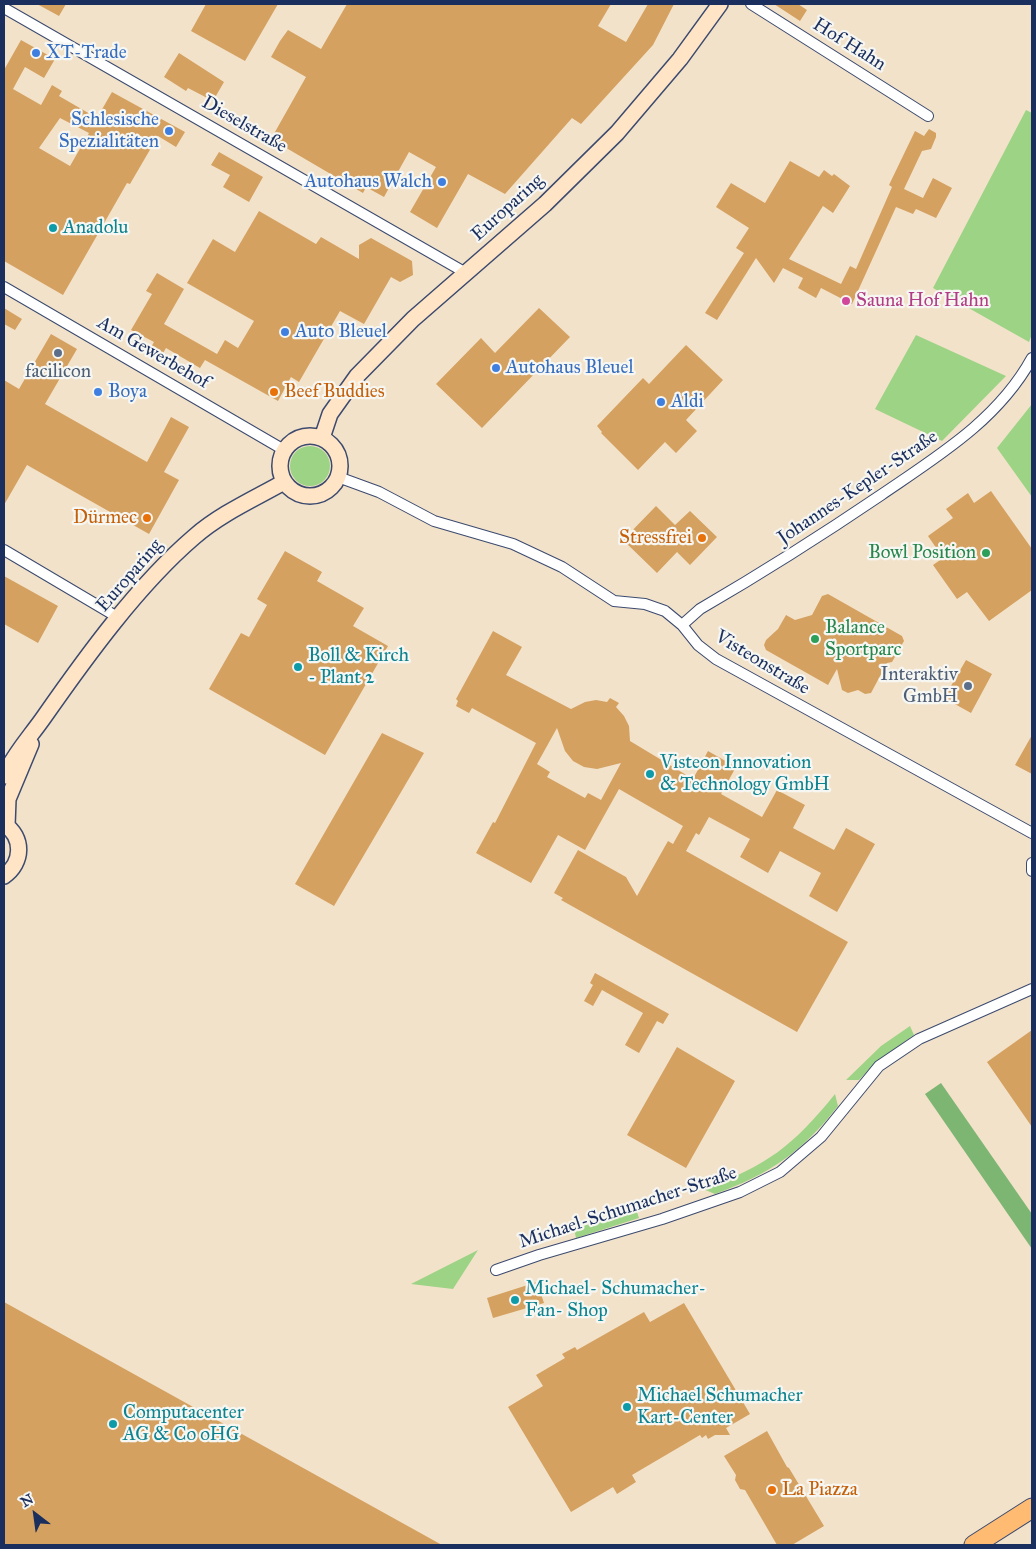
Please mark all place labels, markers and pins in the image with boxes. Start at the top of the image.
place label: XT-Trade [46,42,127,64]
marker: XT-Trade [30,47,42,59]
place label: Schlesische Spezialitäten [59,109,159,153]
marker: Schlesische Spezialitäten [163,125,175,137]
place label: Autohaus Walch [304,171,432,193]
marker: Autohaus Walch [436,176,448,188]
place label: Anadolu [63,217,128,239]
marker: Anadolu [47,222,59,234]
place label: Sauna Hof Hahn [856,290,989,312]
marker: Sauna Hof Hahn [840,295,852,307]
place label: Auto Bleuel [295,321,387,343]
marker: Auto Bleuel [279,326,291,338]
marker: facilicon [52,347,64,359]
place label: Autohaus Bleuel [506,357,634,379]
place label: facilicon [25,361,91,383]
marker: Autohaus Bleuel [490,362,502,374]
place label: Boya [108,381,147,403]
place label: Beef Buddies [284,381,385,403]
marker: Boya [92,386,104,398]
marker: Beef Buddies [268,386,280,398]
place label: Aldi [671,391,704,413]
marker: Aldi [655,396,667,408]
place label: Dürmec [73,507,137,529]
marker: Dürmec [141,512,153,524]
place label: Stressfrei [619,527,692,549]
marker: Stressfrei [696,532,708,544]
place label: Bowl Position [868,542,976,564]
marker: Bowl Position [980,547,992,559]
place label: Balance Sportparc [825,617,902,661]
marker: Balance Sportparc [809,633,821,645]
place label: Boll & Kirch - Plant 2 [308,645,409,689]
marker: Boll & Kirch - Plant 2 [292,661,304,673]
place label: Interaktiv GmbH [880,664,958,708]
marker: Interaktiv GmbH [962,680,974,692]
place label: Visteon Innovation & Technology GmbH [660,752,830,796]
marker: Visteon Innovation & Technology GmbH [644,768,656,780]
place label: Michael- Schumacher- Fan- Shop [525,1278,706,1322]
marker: Michael- Schumacher- Fan- Shop [509,1294,521,1306]
place label: Michael Schumacher Kart-Center [637,1385,803,1429]
marker: Michael Schumacher Kart-Center [621,1401,633,1413]
place label: Computacenter AG & Co oHG [123,1402,244,1446]
marker: Computacenter AG & Co oHG [107,1418,119,1430]
place label: La Piazza [782,1479,858,1501]
marker: La Piazza [766,1484,778,1496]

